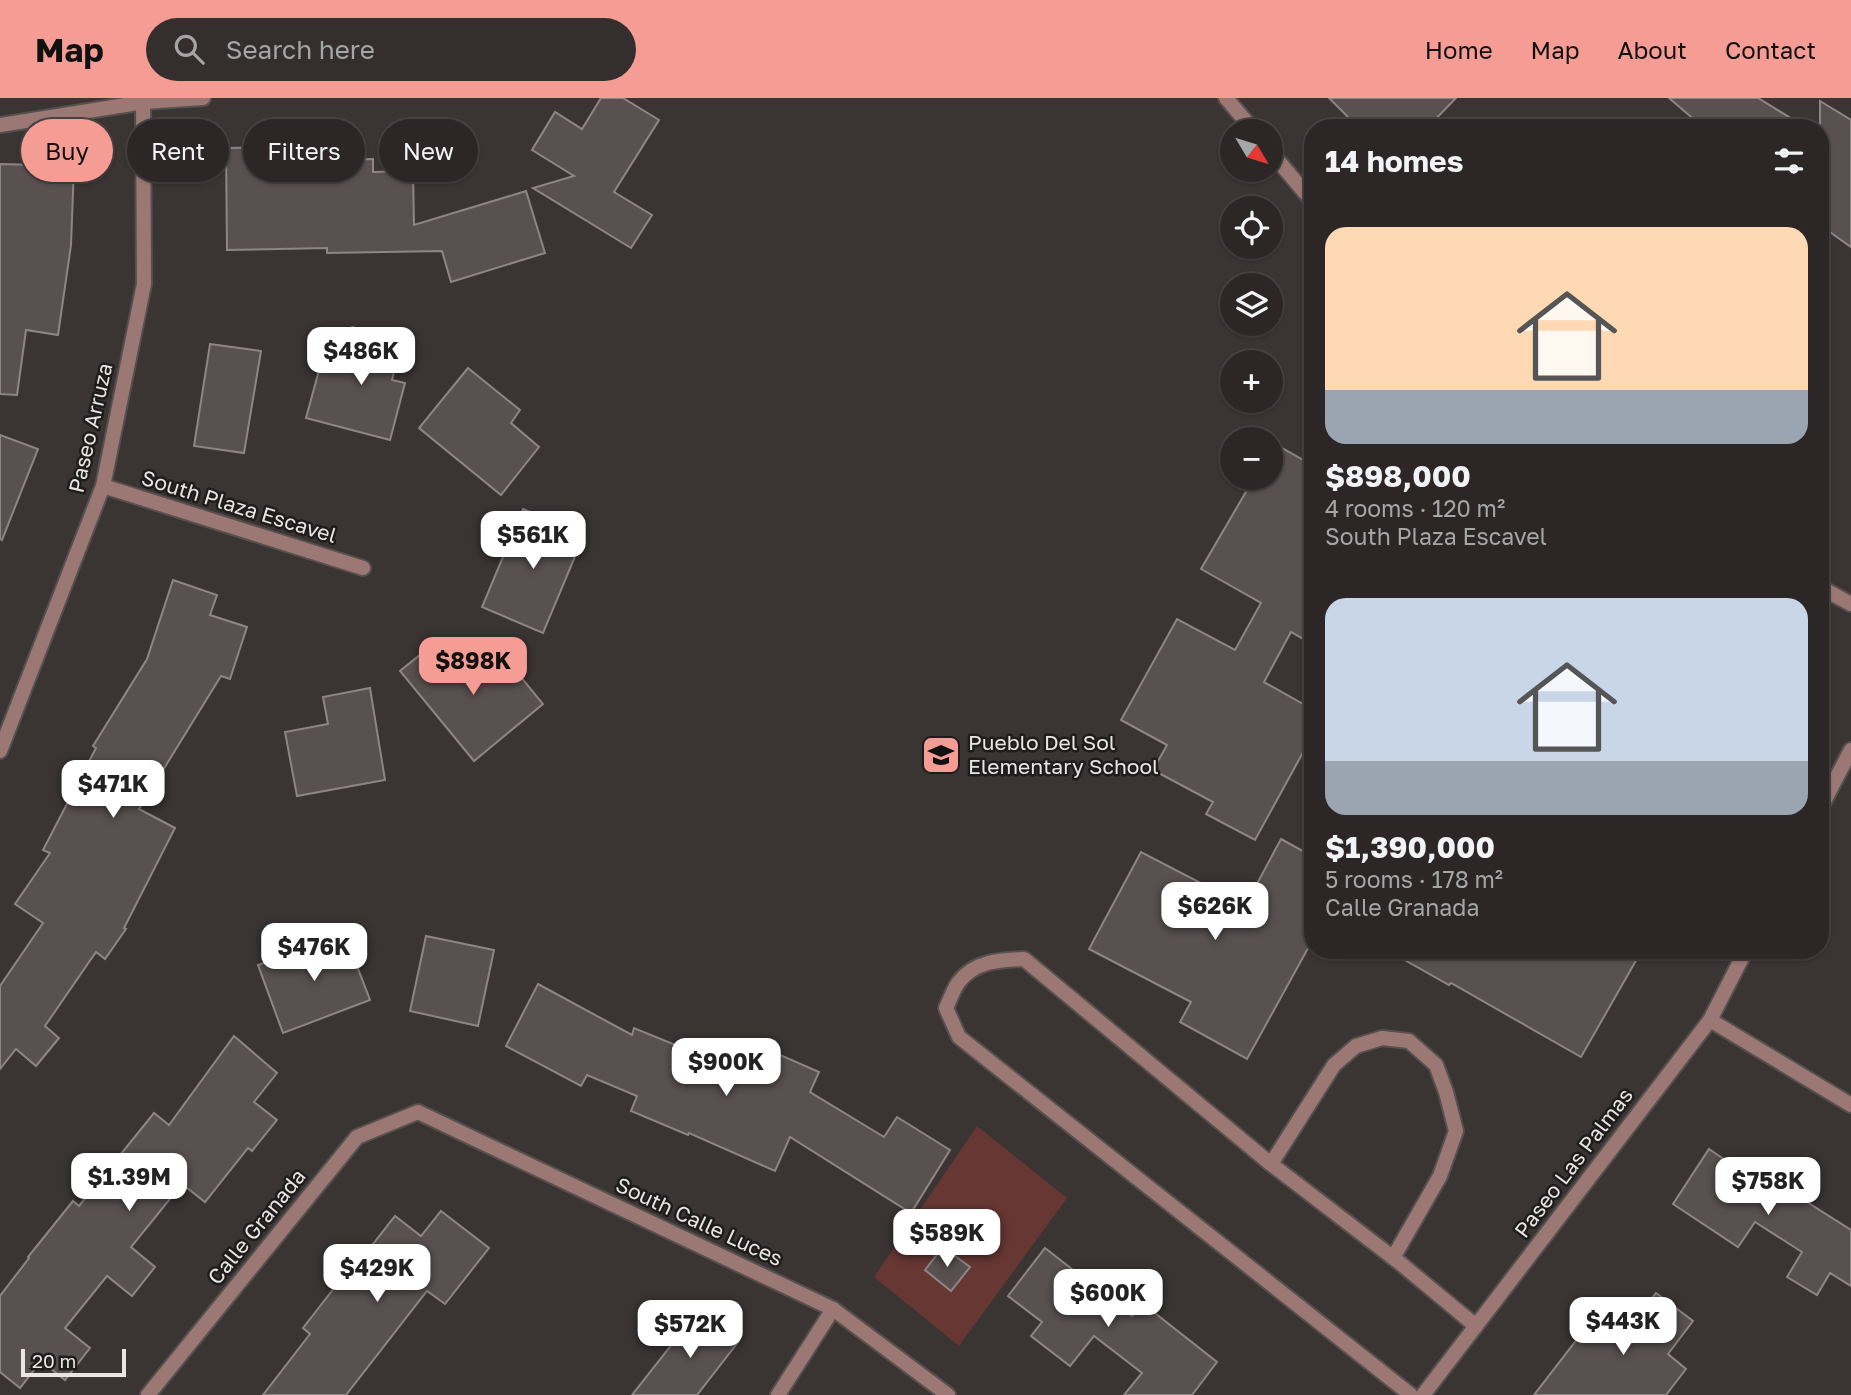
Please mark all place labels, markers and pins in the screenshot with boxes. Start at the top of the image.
pin: $486K [312,328,410,387]
pin: $561K [484,512,582,571]
pin: $898K [424,638,522,697]
place label: Pueblo Del Sol Elementary School [968,729,1159,779]
school or university icon: Pueblo Del Sol Elementary School [920,734,962,776]
pin: $471K [64,760,162,820]
pin: $626K [1166,882,1264,942]
pin: $476K [265,924,363,983]
pin: $900K [677,1038,775,1098]
pin: $1.39M [72,1154,186,1213]
pin: $758K [1719,1158,1817,1217]
pin: $589K [898,1210,996,1269]
pin: $429K [328,1244,426,1304]
pin: $600K [1059,1270,1157,1329]
pin: $443K [1574,1298,1672,1357]
pin: $572K [641,1300,739,1360]

